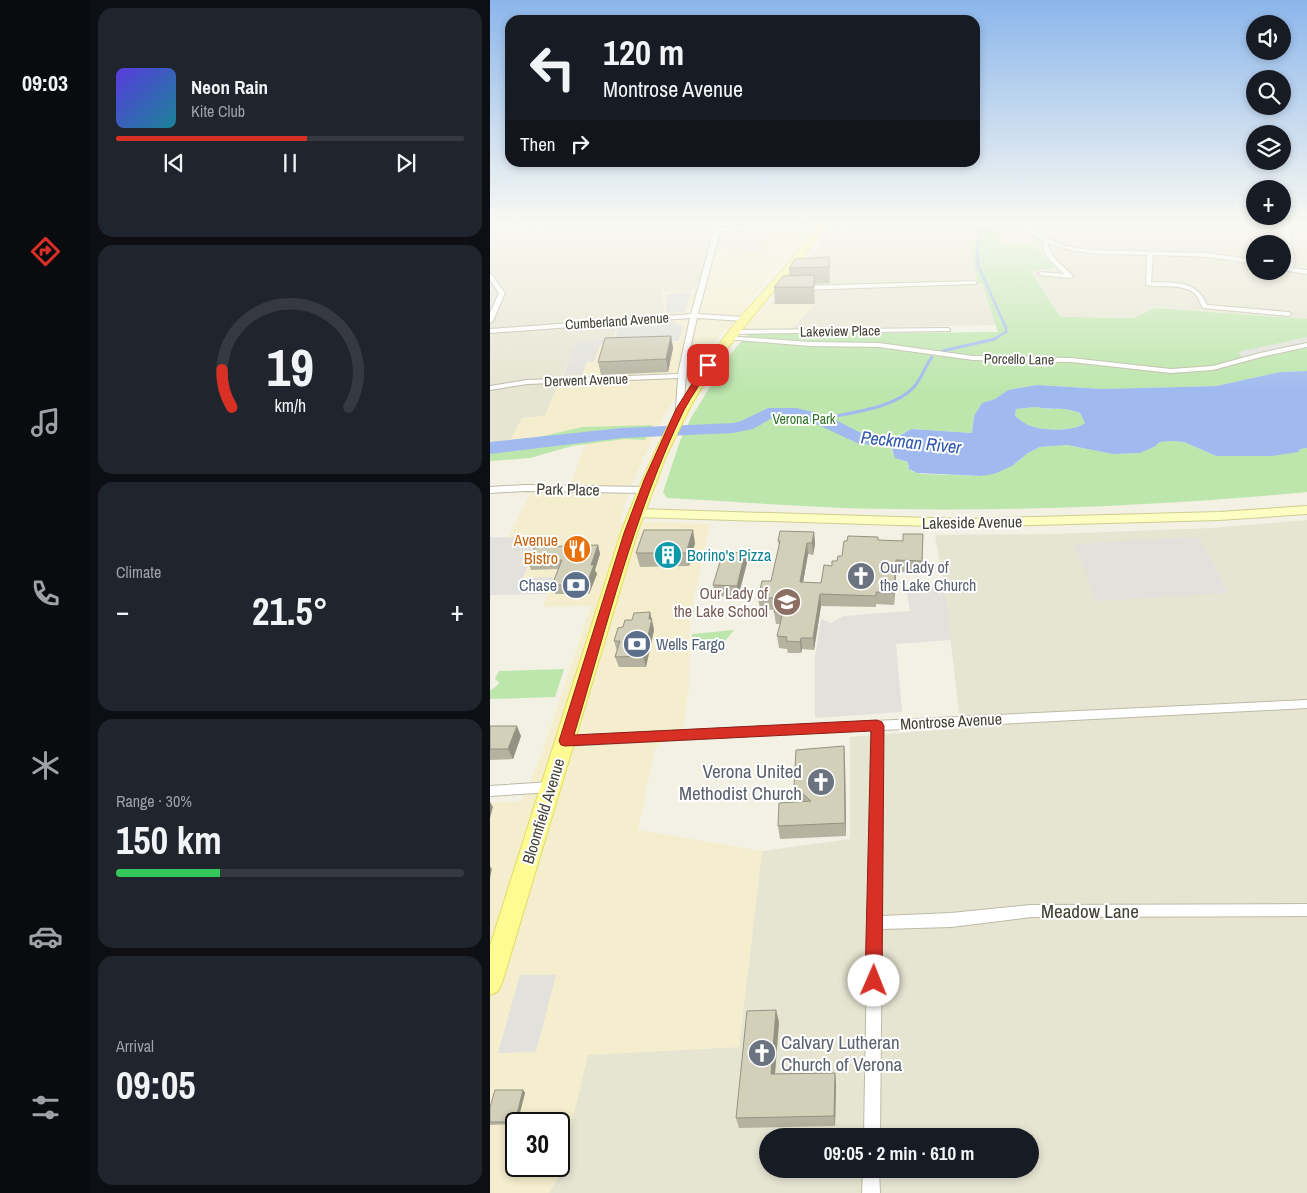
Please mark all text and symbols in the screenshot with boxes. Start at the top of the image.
map controls [1246,15,1291,280]
button: sound [1246,15,1291,60]
text: 120 m [603,29,684,76]
icon: left [520,35,585,100]
text: 09:03 [22,68,68,98]
button: search [1246,70,1291,115]
text: Neon Rain [191,74,268,100]
text: Montrose Avenue [603,74,743,104]
text: Kite Club [191,100,245,122]
button: layers [1246,125,1291,170]
icon: right [566,130,594,158]
text: Then [520,131,556,157]
icon: previous [160,149,188,177]
icon: pause [276,149,304,177]
icon: next [392,149,420,177]
button: + [1246,180,1291,225]
icon: directions [28,234,63,269]
button: − [1246,235,1291,280]
street label: Cumberland Avenue [565,308,669,334]
street label: Lakeview Place [800,321,880,341]
text: 19 [266,332,314,402]
pin [687,344,729,386]
street label: Porcello Lane [984,349,1054,369]
icon: arrive [694,351,722,379]
street label: Derwent Avenue [544,370,628,390]
text: km/h [274,394,306,418]
icon: music [28,405,63,440]
park label: Verona Park [772,410,836,428]
water label: Peckman River [860,424,964,460]
street label: Park Place [536,477,600,501]
street label: Lakeside Avenue [922,510,1022,534]
place label: Avenue Bistro [513,529,558,569]
restaurant icon: Avenue Bistro [562,534,592,564]
building icon: Borino's Pizza [653,540,683,570]
place label: Borino's Pizza [687,544,772,566]
place label: Our Lady of the Lake Church [880,556,976,596]
text: Climate [116,561,161,583]
church icon: Our Lady of the Lake Church [846,561,876,591]
bank icon: Chase [561,570,591,600]
place label: Chase [519,574,557,596]
icon: phone [28,576,63,611]
place label: Our Lady of the Lake School [674,582,768,622]
text: 21.5° [252,586,328,637]
school or university icon: Our Lady of the Lake School [772,587,802,617]
text: − [116,592,129,630]
text: + [451,592,464,630]
bank icon: Wells Fargo [622,629,652,659]
place label: Wells Fargo [656,633,725,655]
street label: Montrose Avenue [900,707,1002,735]
icon: climate [28,748,63,783]
street label: Bloomfield Avenue [517,756,569,866]
place label: Verona United Methodist Church [679,758,802,806]
church icon: Verona United Methodist Church [806,767,836,797]
text: Range · 30% [116,790,192,812]
text: 150 km [116,815,222,866]
street label: Meadow Lane [1041,898,1139,924]
icon: car [28,919,63,954]
position arrow [847,954,899,1006]
place label: Calvary Lutheran Church of Verona [781,1029,903,1077]
text: Arrival [116,1035,154,1057]
church icon: Calvary Lutheran Church of Verona [747,1038,777,1068]
text: 09:05 [116,1060,196,1111]
icon: filters [28,1090,63,1125]
speed limit sign: 30 [505,1112,570,1177]
text: 09:05 · 2 min · 610 m [824,1140,974,1166]

